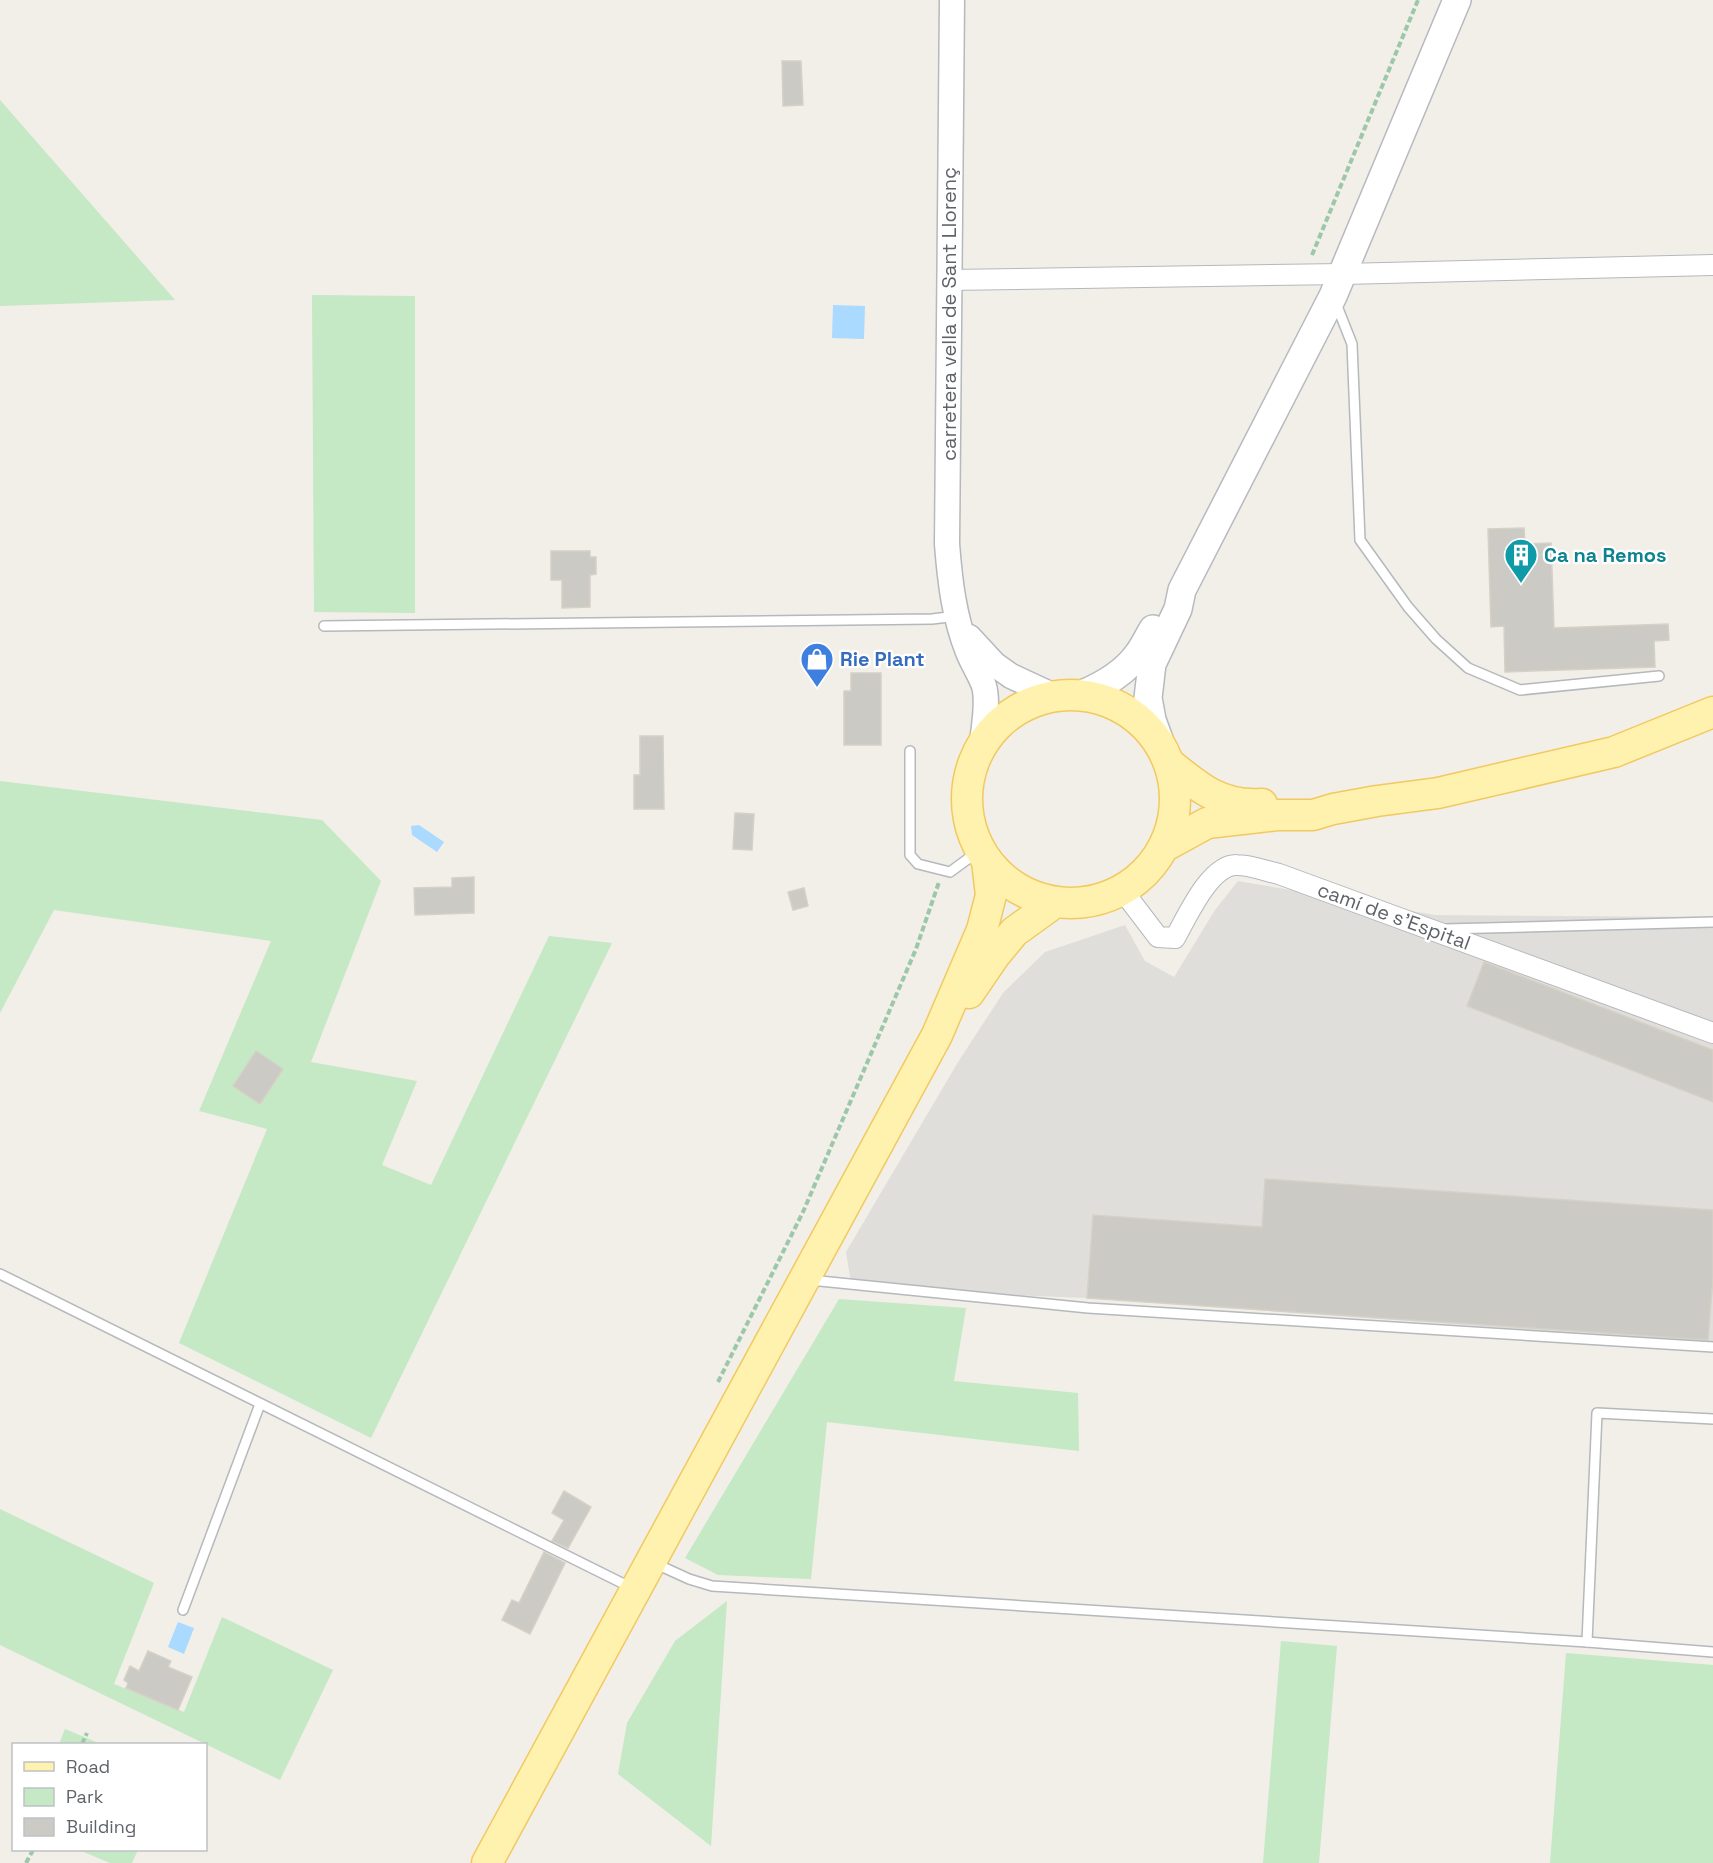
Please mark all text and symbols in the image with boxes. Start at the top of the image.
street label: carretera vella de Sant Llorenç [936,167,962,461]
building icon: Ca na Remos [1503,537,1539,584]
place label: Ca na Remos [1544,542,1666,568]
shop icon: Rie Plant [799,641,835,688]
place label: Rie Plant [840,646,925,672]
street label: camí de s'Espital [1314,876,1474,956]
legend [12,1743,207,1851]
text: Road [66,1755,110,1778]
text: Park [66,1785,104,1808]
text: Building [66,1815,136,1838]

